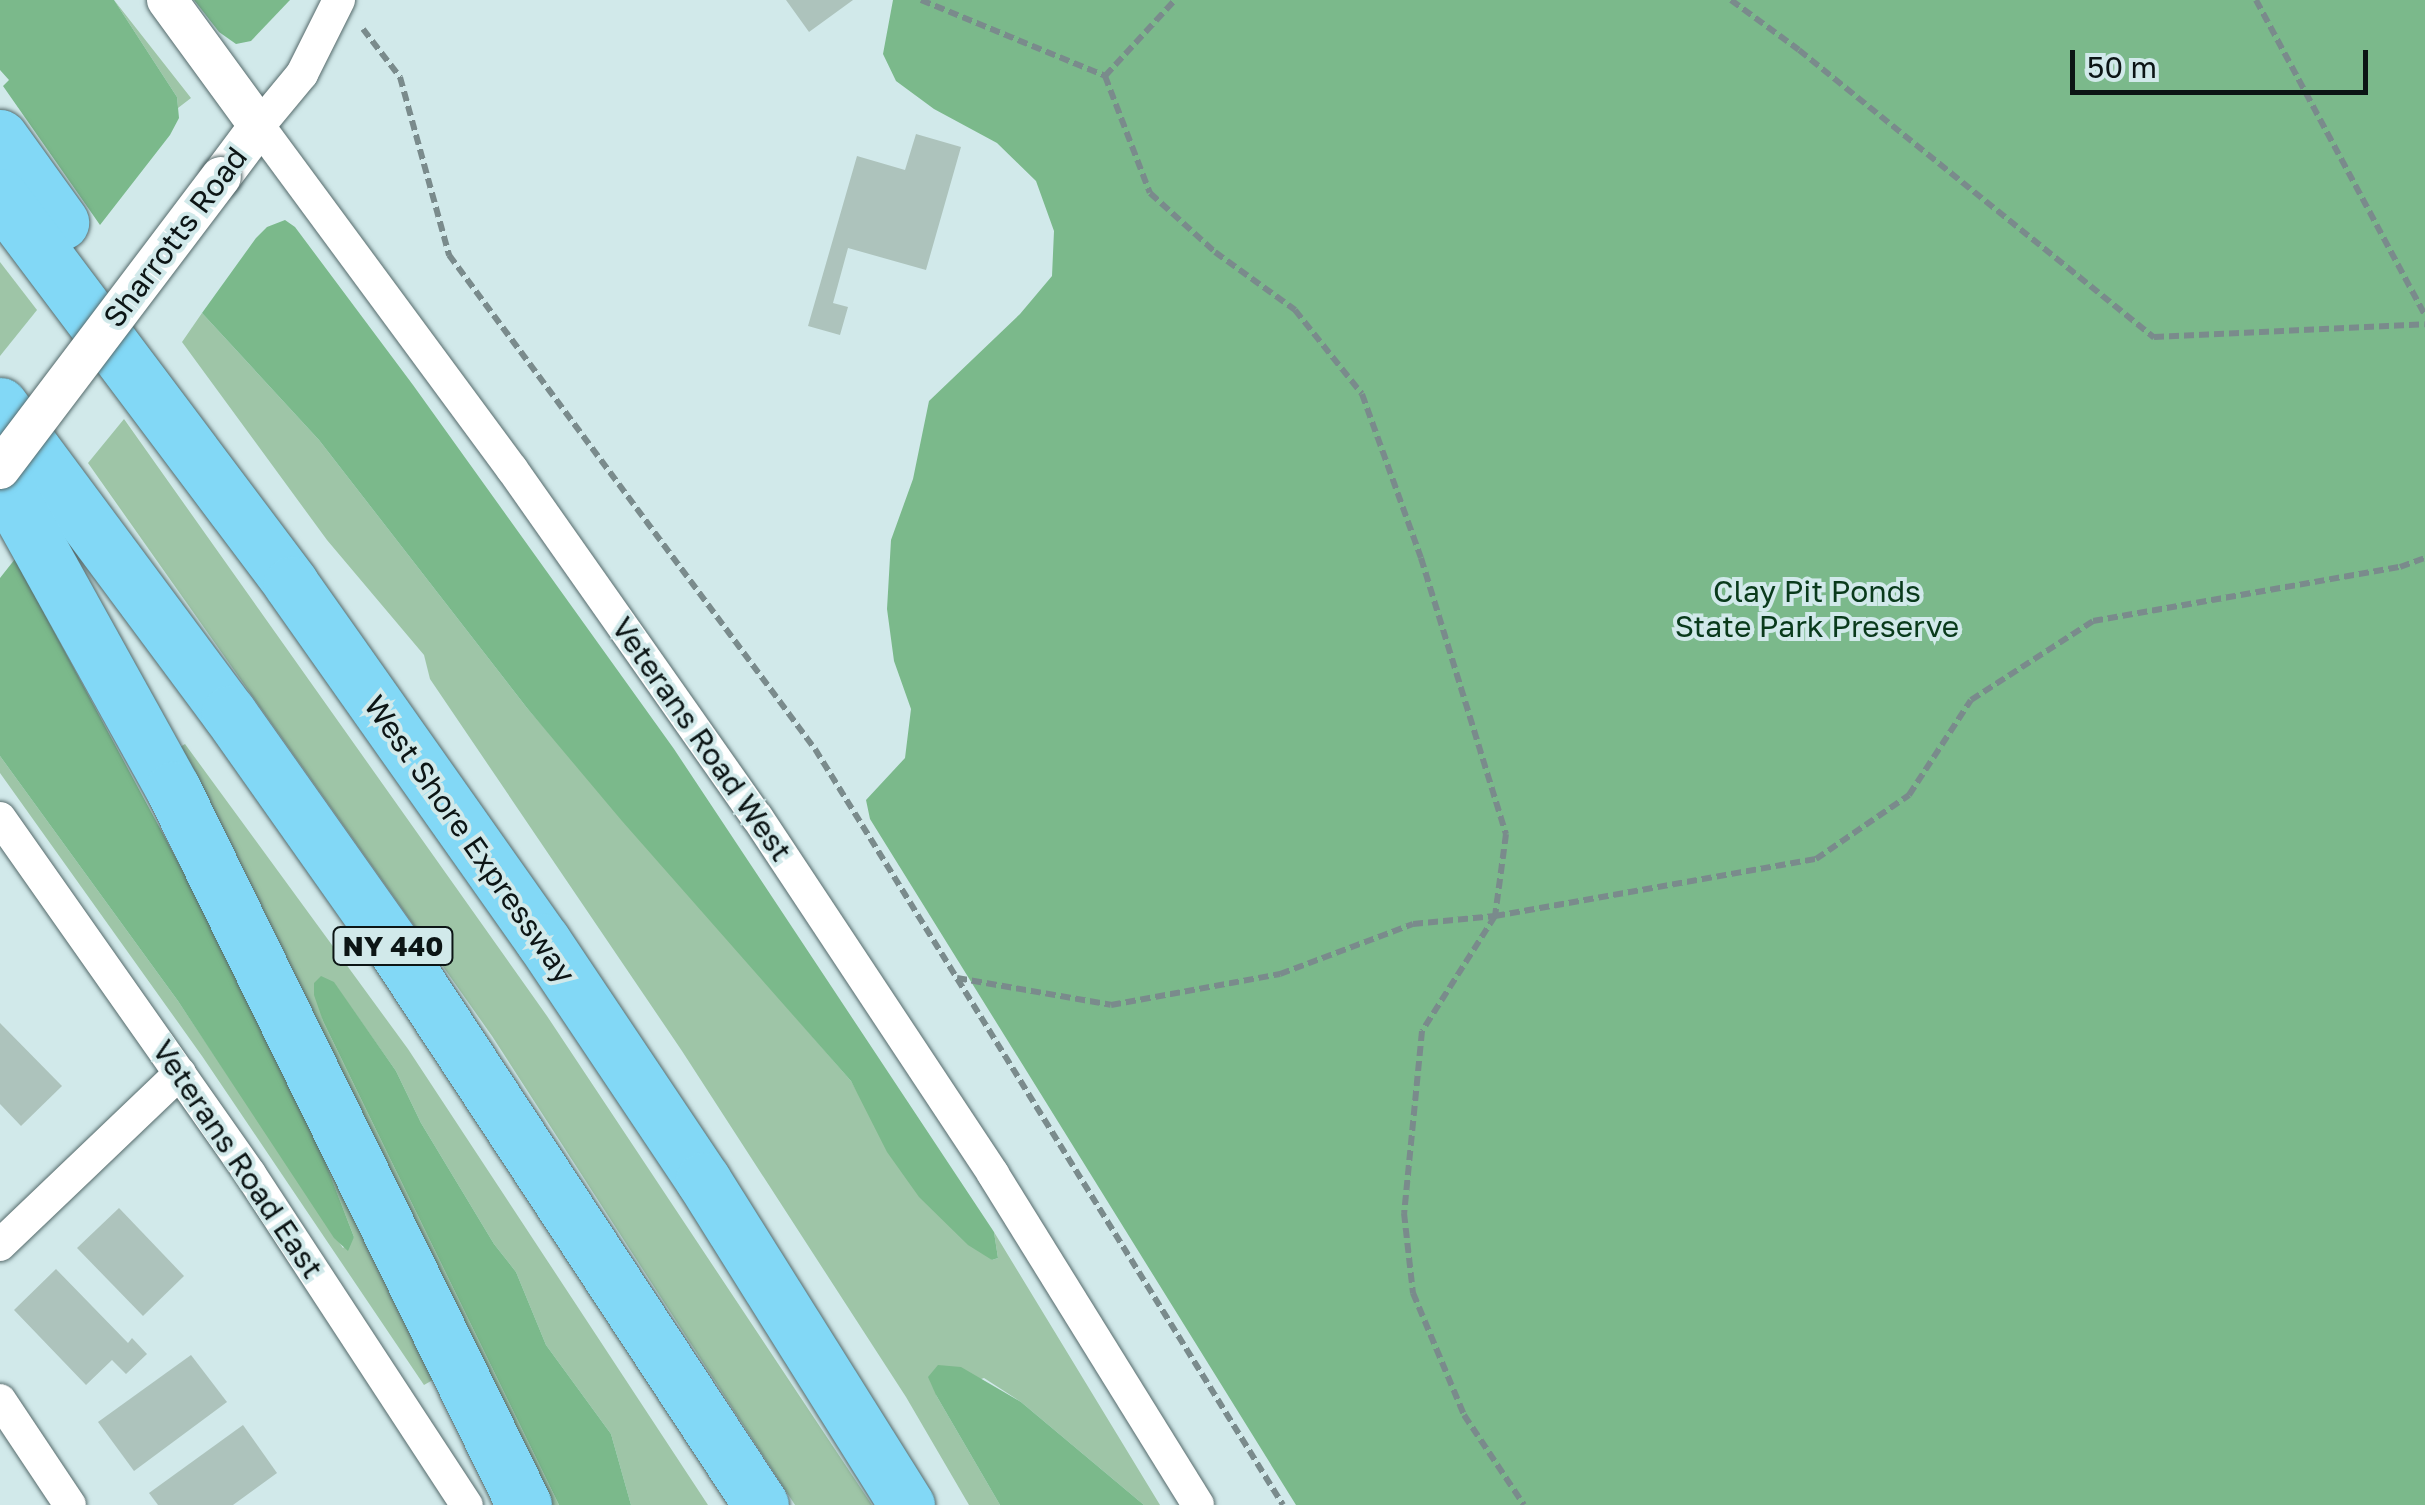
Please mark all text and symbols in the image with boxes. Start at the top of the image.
scale bar [2075,30,2372,92]
text: 50 m [2087,49,2157,85]
street label: Sharrotts Road [96,140,254,334]
park label: Clay Pit Ponds State Park Preserve [1675,573,1959,644]
street label: Veterans Road West [604,610,800,868]
street label: West Shore Expressway [357,688,583,990]
road number: NY 440 [330,923,456,969]
street label: Veterans Road East [145,1033,331,1285]

